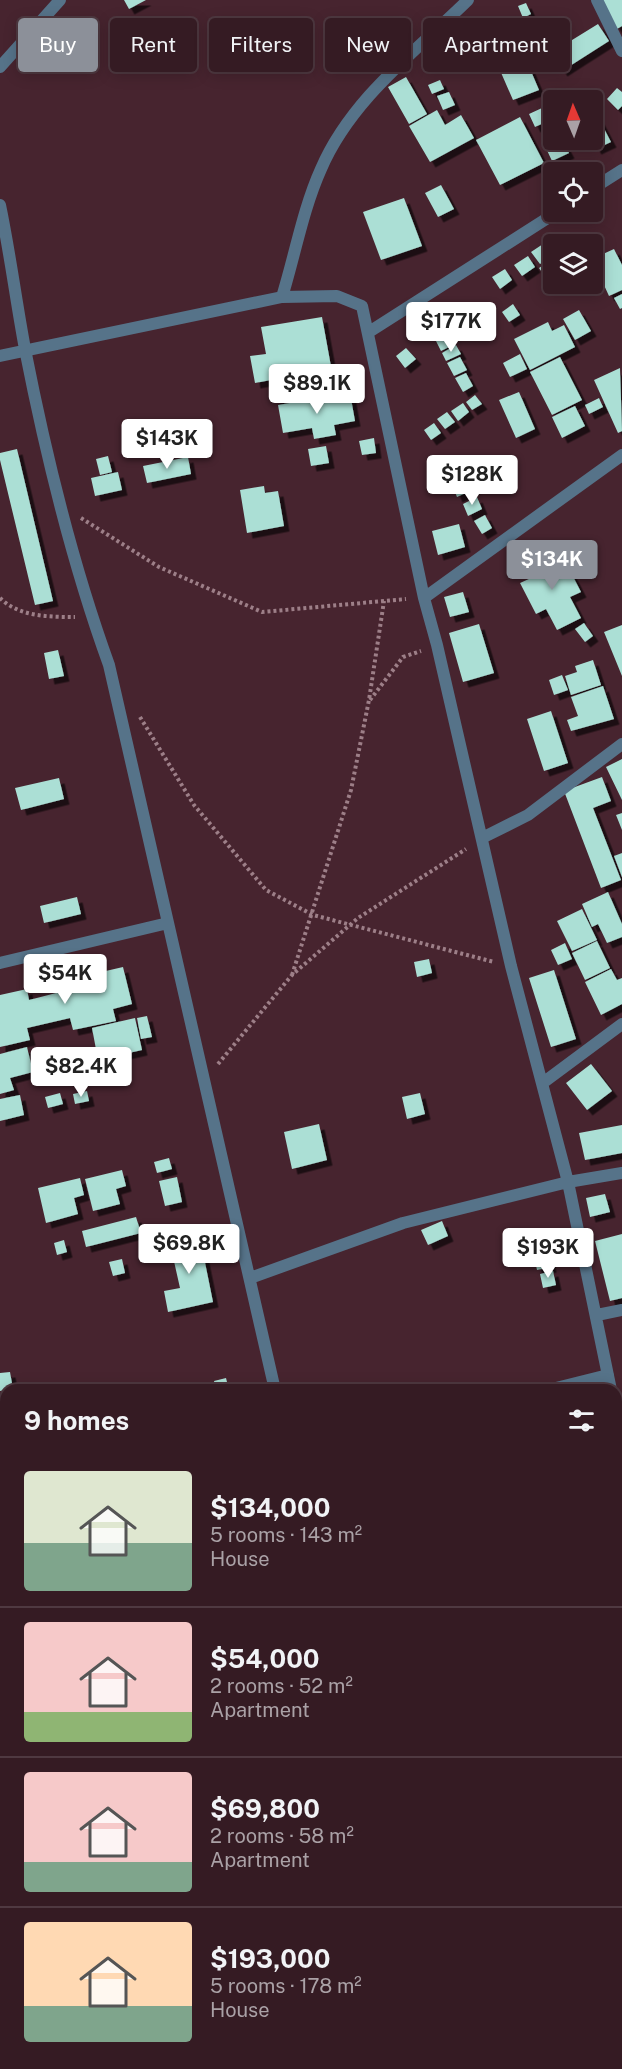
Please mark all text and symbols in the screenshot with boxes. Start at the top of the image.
chip: Buy [18,18,98,72]
chip: Rent [110,18,197,72]
chip: Filters [209,18,313,72]
chip: New [325,18,411,72]
chip: Apartment [423,18,570,72]
north arrow [543,90,603,150]
map controls [543,90,603,294]
button: locate [543,162,603,222]
button: layers [543,234,603,294]
pin: $177K [409,302,493,353]
text: $177K [420,309,482,333]
pin: $89.1K [268,364,366,415]
text: $89.1K [283,371,351,395]
pin: $143K [125,419,209,470]
text: $143K [136,426,198,450]
pin: $128K [430,455,514,506]
text: $128K [441,462,503,486]
pin: $134K [510,540,594,591]
text: $134K [521,547,583,571]
pin: $54K [29,954,101,1005]
text: $54K [38,961,92,985]
pin: $82.4K [32,1047,130,1098]
text: $82.4K [45,1054,117,1078]
pin: $69.8K [140,1224,238,1275]
pin: $193K [506,1228,590,1279]
text: $69.8K [152,1231,226,1255]
text: $193K [517,1235,579,1259]
icon: filters [565,1404,598,1437]
text: 9 homes [24,1405,129,1436]
text: $134,000 [210,1492,330,1523]
icon: home [72,1495,144,1567]
text: 5 rooms · 143 m² [210,1523,362,1547]
text: House [210,1547,270,1571]
text: $54,000 [210,1643,320,1674]
icon: home [72,1646,144,1718]
text: 2 rooms · 52 m² [210,1674,353,1698]
text: Apartment [210,1698,310,1722]
text: $69,800 [210,1793,320,1824]
icon: home [72,1796,144,1868]
text: 2 rooms · 58 m² [210,1824,354,1848]
text: Apartment [210,1848,310,1872]
text: $193,000 [210,1943,330,1974]
icon: home [72,1946,144,2018]
text: 5 rooms · 178 m² [210,1974,362,1998]
text: House [210,1998,270,2022]

